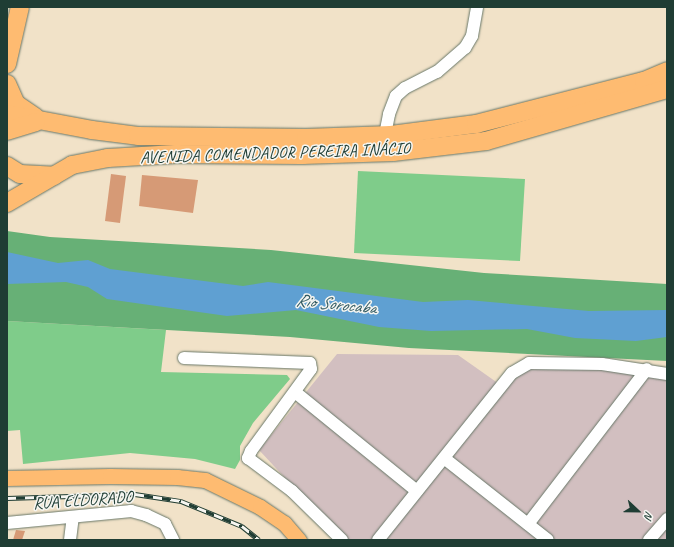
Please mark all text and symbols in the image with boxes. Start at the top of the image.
street label: AVENIDA COMENDADOR PEREIRA INÁCIO [139,138,411,168]
water label: Rio Sorocaba [295,289,377,319]
street label: RUA ELDORADO [33,486,133,514]
north arrow [618,491,658,531]
text: N [641,510,657,521]

